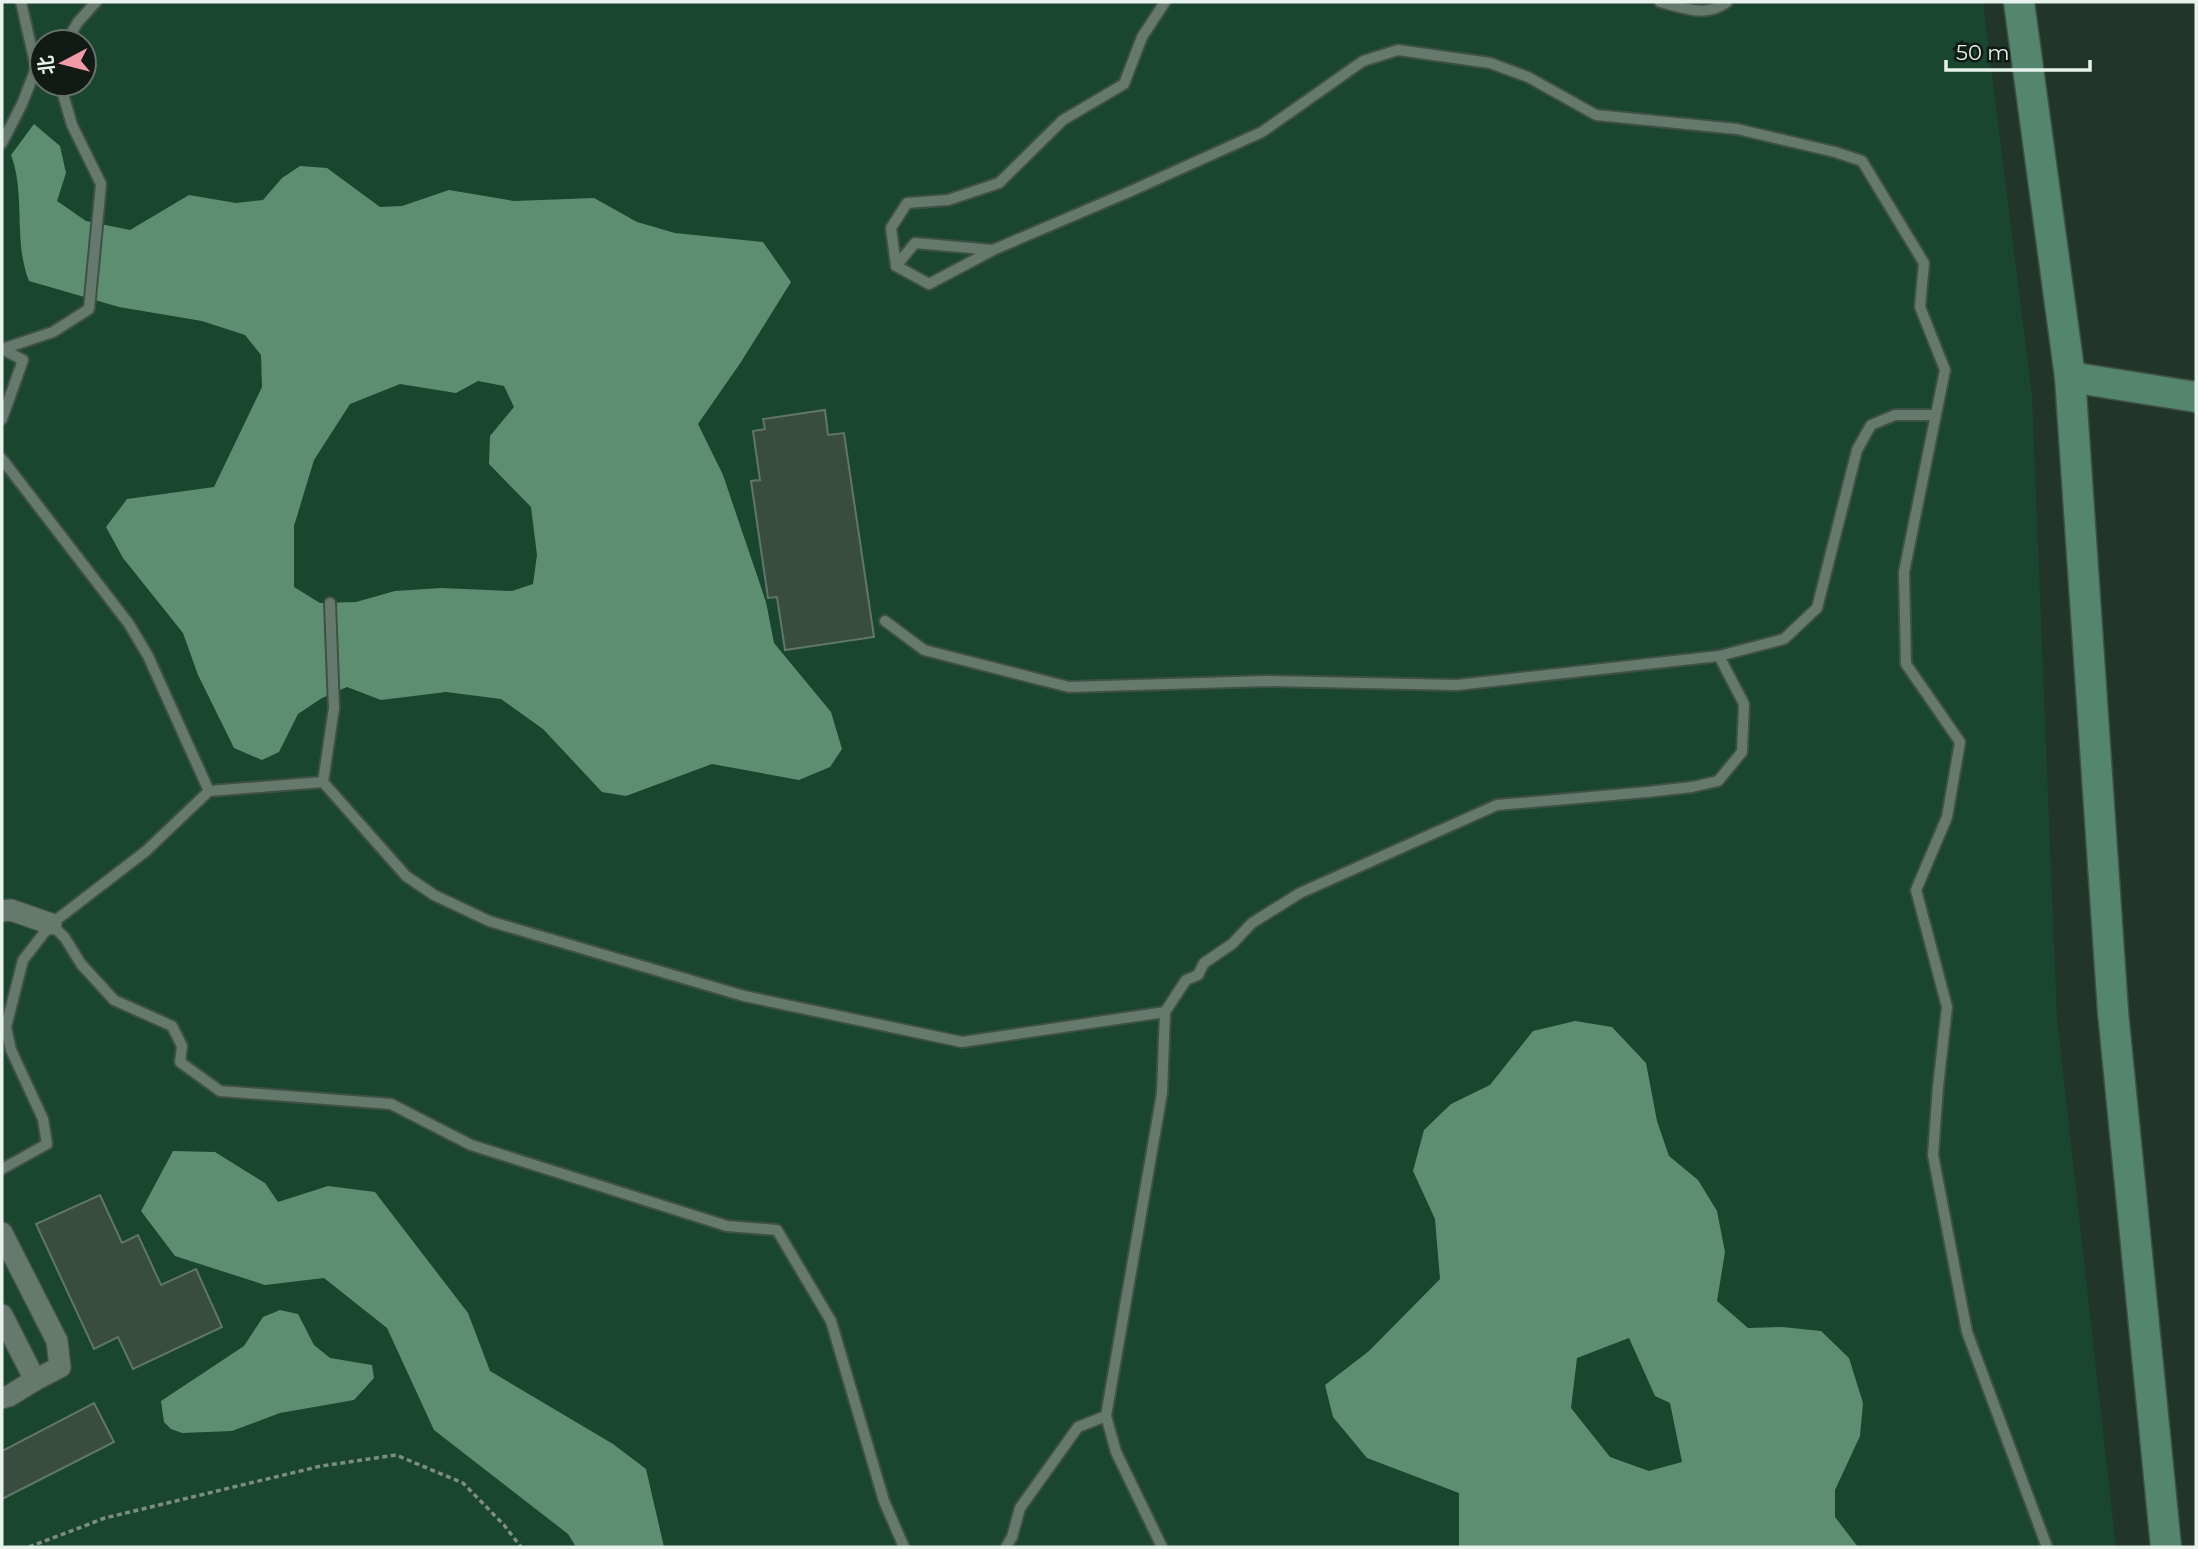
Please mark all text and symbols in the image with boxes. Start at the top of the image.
north arrow [28,28,98,98]
scale bar [1946,28,2090,72]
text: 50 m [1956,40,2010,65]
text: 北 [34,54,59,76]

